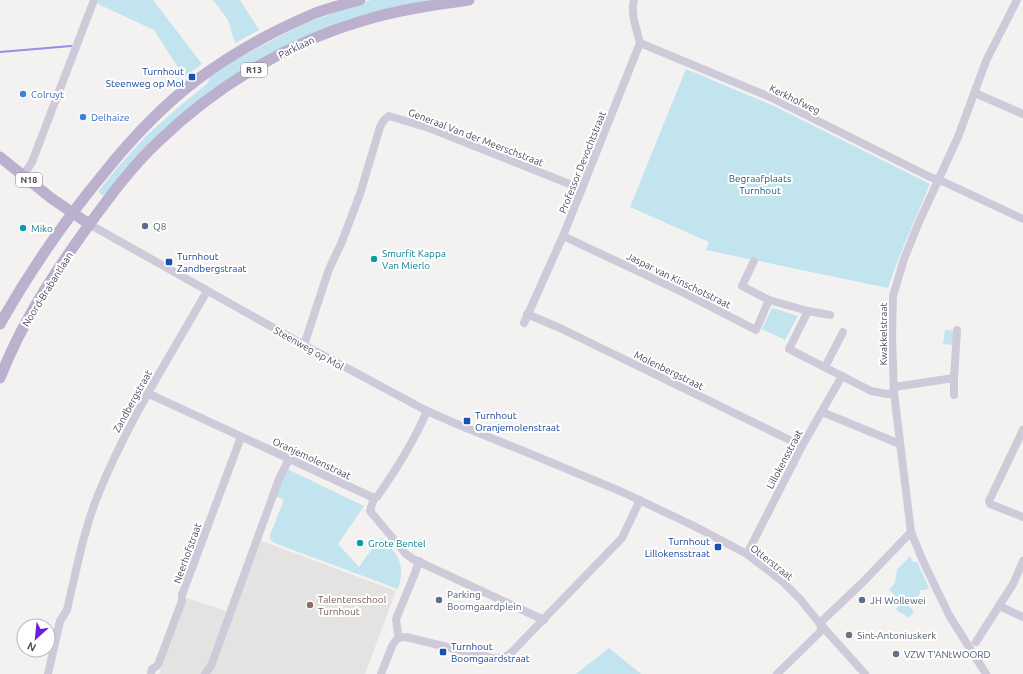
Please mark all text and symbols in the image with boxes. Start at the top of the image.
street label: Parklaan [277,34,316,61]
road number: R13 [241,63,267,77]
place label: Turnhout Steenweg op Mol [106,66,184,89]
marker: Turnhout Steenweg op Mol [187,72,197,82]
street label: Kerkhofweg [768,82,822,116]
marker: Colruyt [18,89,28,99]
place label: Colruyt [31,89,64,100]
street label: Generaal Van der Meerschstraat [407,107,545,168]
street label: Professor Devochtstraat [557,109,608,215]
marker: Delhaize [78,112,88,122]
place label: Delhaize [91,112,130,123]
road number: N18 [16,173,42,187]
park label: Begraafplaats Turnhout [729,173,791,196]
marker: Q8 [140,221,150,231]
place label: Q8 [153,221,167,232]
marker: Miko [18,223,28,233]
place label: Miko [31,223,53,234]
place label: Smurfit Kappa Van Mierlo [382,248,446,271]
street label: Noord-Brabantlaan [20,250,75,329]
street label: Jaspar van Kinschotstraat [625,250,733,311]
place label: Turnhout Zandbergstraat [177,251,247,274]
marker: Smurfit Kappa Van Mierlo [369,254,379,264]
marker: Turnhout Zandbergstraat [164,257,174,267]
street label: Kwakkelstraat [878,302,889,365]
street label: Steenweg op Mol [272,325,346,372]
street label: Molenbergstraat [632,349,705,392]
street label: Zandbergstraat [111,368,154,434]
place label: Turnhout Oranjemolenstraat [475,410,560,433]
marker: Turnhout Oranjemolenstraat [462,416,472,426]
street label: Lillokensstraat [764,428,805,491]
street label: Oranjemolenstraat [271,436,353,481]
street label: Neerhofstraat [171,521,204,585]
place label: Turnhout Lillokensstraat [645,536,710,559]
marker: Grote Bentel [355,538,365,548]
place label: Grote Bentel [368,538,426,549]
marker: Turnhout Lillokensstraat [713,542,723,552]
street label: Otterstraat [748,542,795,583]
place label: Parking Boomgaardplein [447,589,521,612]
place label: Talentenschool Turnhout [318,594,387,617]
marker: Parking Boomgaardplein [434,595,444,605]
marker: JH Wollewei [857,595,867,605]
place label: JH Wollewei [870,595,926,606]
marker: Talentenschool Turnhout [305,600,315,610]
north arrow [16,618,56,658]
marker: Sint-Antoniuskerk [844,630,854,640]
place label: Sint-Antoniuskerk [857,630,936,641]
text: N [25,640,38,654]
place label: Turnhout Boomgaardstraat [451,641,530,664]
marker: Turnhout Boomgaardstraat [438,647,448,657]
marker: VZW T'ANtWOORD [891,649,901,659]
place label: VZW T'ANtWOORD [904,649,991,660]

